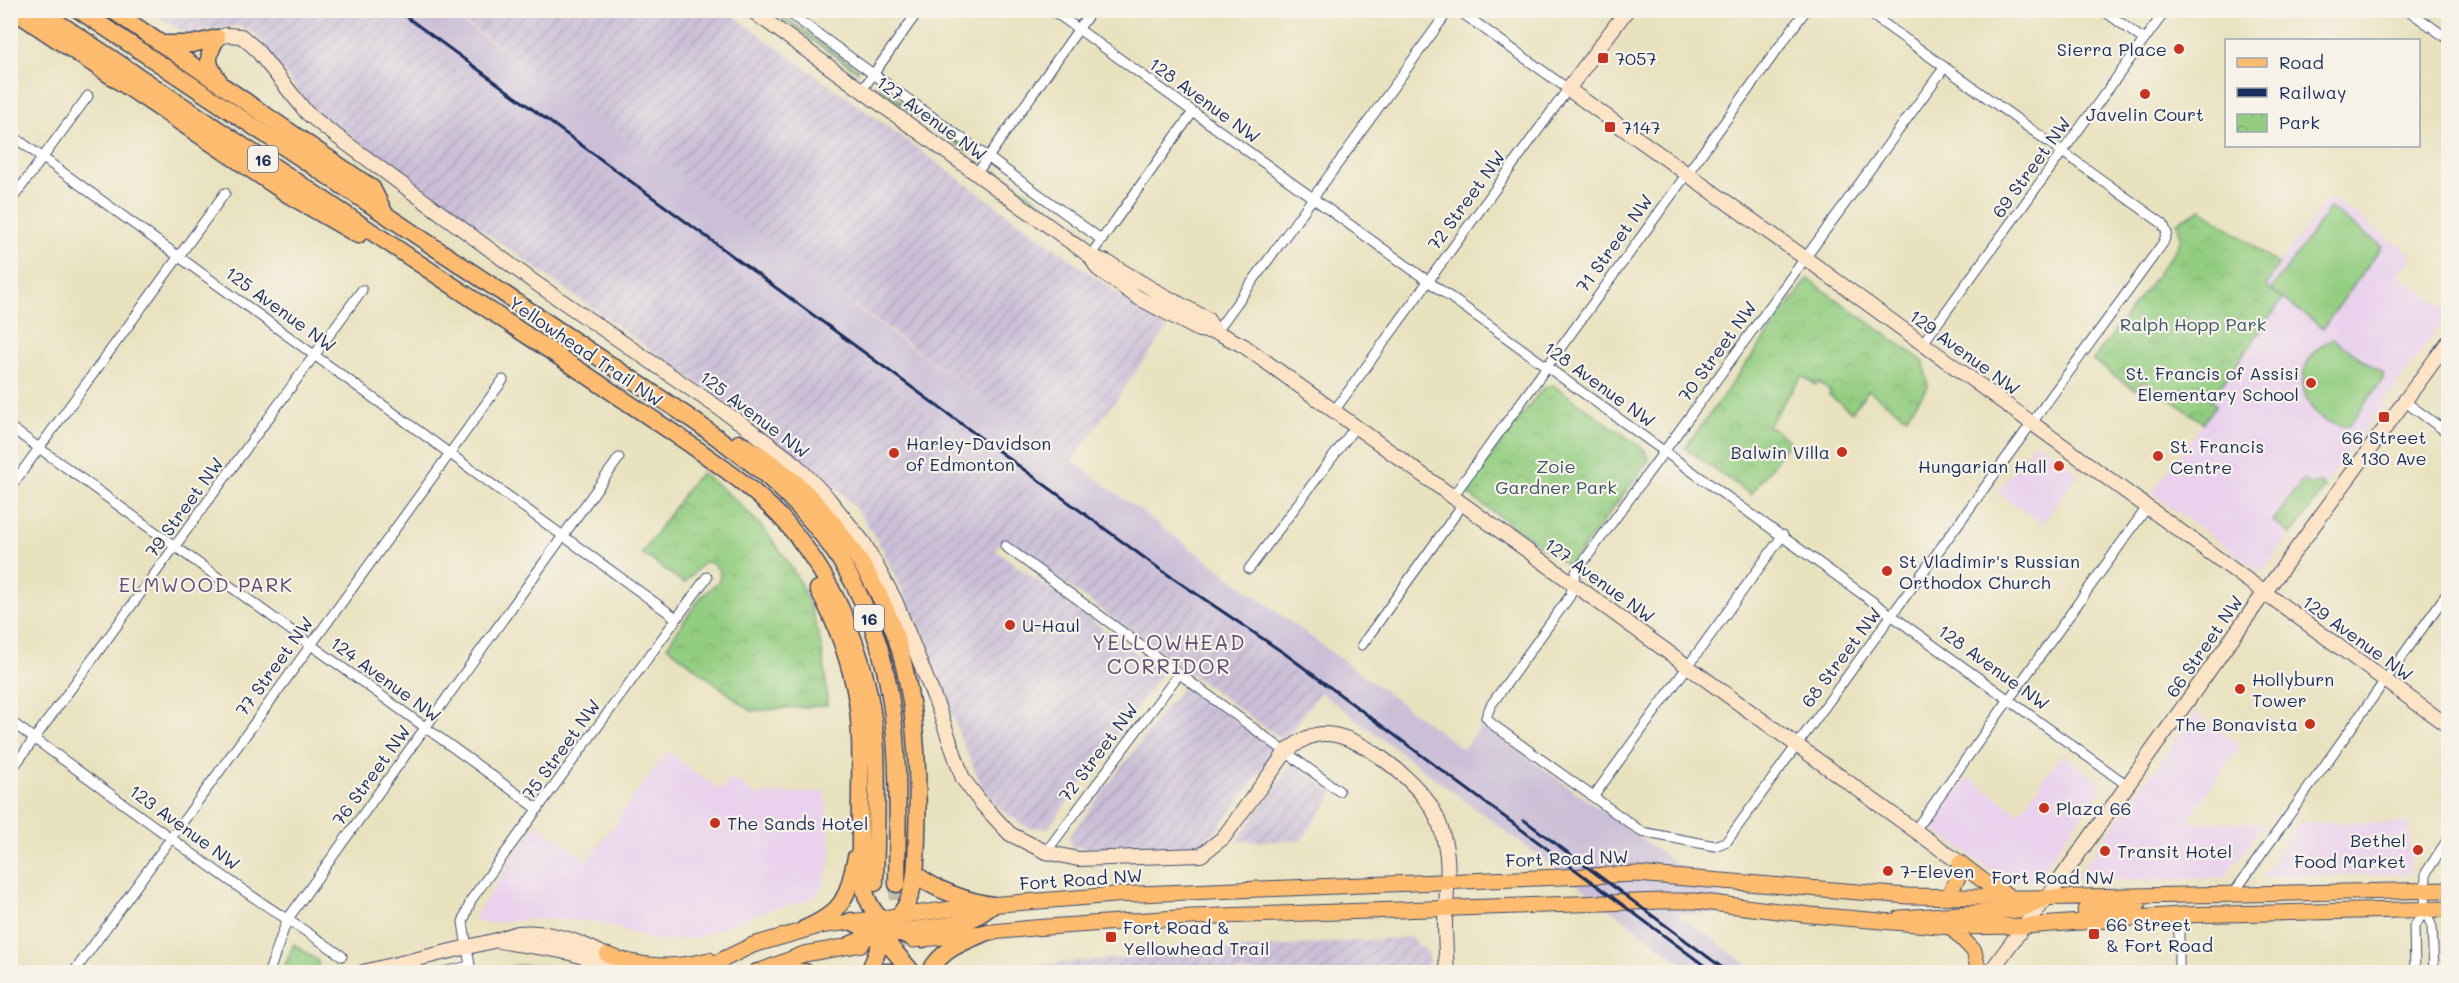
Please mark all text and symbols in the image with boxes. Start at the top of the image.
place label: Sierra Place [2057,37,2167,61]
legend [2225,39,2420,147]
marker: Sierra Place [2172,42,2186,56]
place label: 7057 [1615,46,1657,70]
text: Road [2279,50,2324,74]
marker: 7057 [1596,51,1610,65]
street label: 128 Avenue NW [1145,52,1265,148]
street label: 127 Avenue NW [872,70,992,166]
text: Railway [2279,80,2346,104]
marker: Javelin Court [2138,87,2152,101]
place label: Javelin Court [2086,102,2204,126]
text: Park [2279,110,2320,134]
street label: 69 Street NW [1986,112,2076,222]
place label: 7147 [1622,115,1661,139]
marker: 7147 [1603,120,1617,134]
street label: 72 Street NW [1422,145,1510,255]
road number: 16 [248,146,278,172]
street label: 71 Street NW [1570,189,1658,297]
street label: 125 Avenue NW [221,261,341,357]
street label: Yellowhead Trail NW [504,290,668,412]
street label: 70 Street NW [1672,296,1762,406]
street label: 129 Avenue NW [1905,304,2025,400]
park label: Ralph Hopp Park [2120,312,2266,336]
street label: 128 Avenue NW [1540,336,1660,432]
place label: St. Francis of Assisi Elementary School [2126,361,2299,406]
street label: 125 Avenue NW [695,365,815,463]
marker: St. Francis of Assisi Elementary School [2304,376,2318,390]
marker: 66 Street & 130 Ave [2377,410,2391,424]
place label: 66 Street & 130 Ave [2341,425,2427,470]
place label: Harley-Davidson of Edmonton [906,431,1051,476]
place label: St. Francis Centre [2170,434,2264,479]
place label: Balwin Villa [1731,440,1830,464]
marker: Balwin Villa [1835,445,1849,459]
marker: Harley-Davidson of Edmonton [887,446,901,460]
marker: St. Francis Centre [2151,449,2165,463]
street label: 79 Street NW [139,452,229,562]
park label: Zoie Gardner Park [1495,454,1617,499]
place label: Hungarian Hall [1918,454,2047,478]
marker: Hungarian Hall [2052,459,2066,473]
street label: 127 Avenue NW [1540,532,1660,628]
place label: St Vladimir's Russian Orthodox Church [1899,549,2080,594]
marker: St Vladimir's Russian Orthodox Church [1880,564,1894,578]
district label: ELMWOOD PARK [119,571,293,597]
street label: 66 Street NW [2160,590,2248,702]
street label: 129 Avenue NW [2298,590,2418,686]
street label: 68 Street NW [1795,602,1887,712]
road number: 16 [854,605,884,631]
street label: 77 Street NW [230,611,318,721]
place label: U-Haul [1022,613,1080,637]
marker: U-Haul [1003,618,1017,632]
street label: 128 Avenue NW [1934,619,2054,715]
district label: YELLOWHEAD CORRIDOR [1092,628,1246,679]
street label: 124 Avenue NW [326,631,446,727]
place label: Hollyburn Tower [2252,667,2334,712]
marker: Hollyburn Tower [2233,682,2247,696]
street label: 75 Street NW [516,694,606,804]
street label: 72 Street NW [1053,698,1143,806]
place label: The Bonavista [2175,712,2298,736]
marker: The Bonavista [2303,717,2317,731]
street label: 76 Street NW [326,720,416,830]
street label: 123 Avenue NW [125,779,245,875]
place label: Plaza 66 [2056,796,2131,820]
marker: Plaza 66 [2037,801,2051,815]
place label: The Sands Hotel [727,811,868,835]
marker: The Sands Hotel [708,816,722,830]
place label: Bethel Food Market [2294,828,2406,873]
place label: Transit Hotel [2117,839,2232,863]
marker: Bethel Food Market [2411,843,2425,857]
street label: Fort Road NW [1505,844,1629,872]
marker: Transit Hotel [2098,844,2112,858]
place label: 7-Eleven [1900,859,1974,883]
street label: Fort Road NW [1019,863,1143,895]
marker: 7-Eleven [1881,864,1895,878]
street label: Fort Road NW [1991,865,2115,889]
place label: 66 Street & Fort Road [2106,912,2213,957]
place label: Fort Road & Yellowhead Trail [1123,915,1270,960]
marker: 66 Street & Fort Road [2087,927,2101,941]
marker: Fort Road & Yellowhead Trail [1104,930,1118,944]

